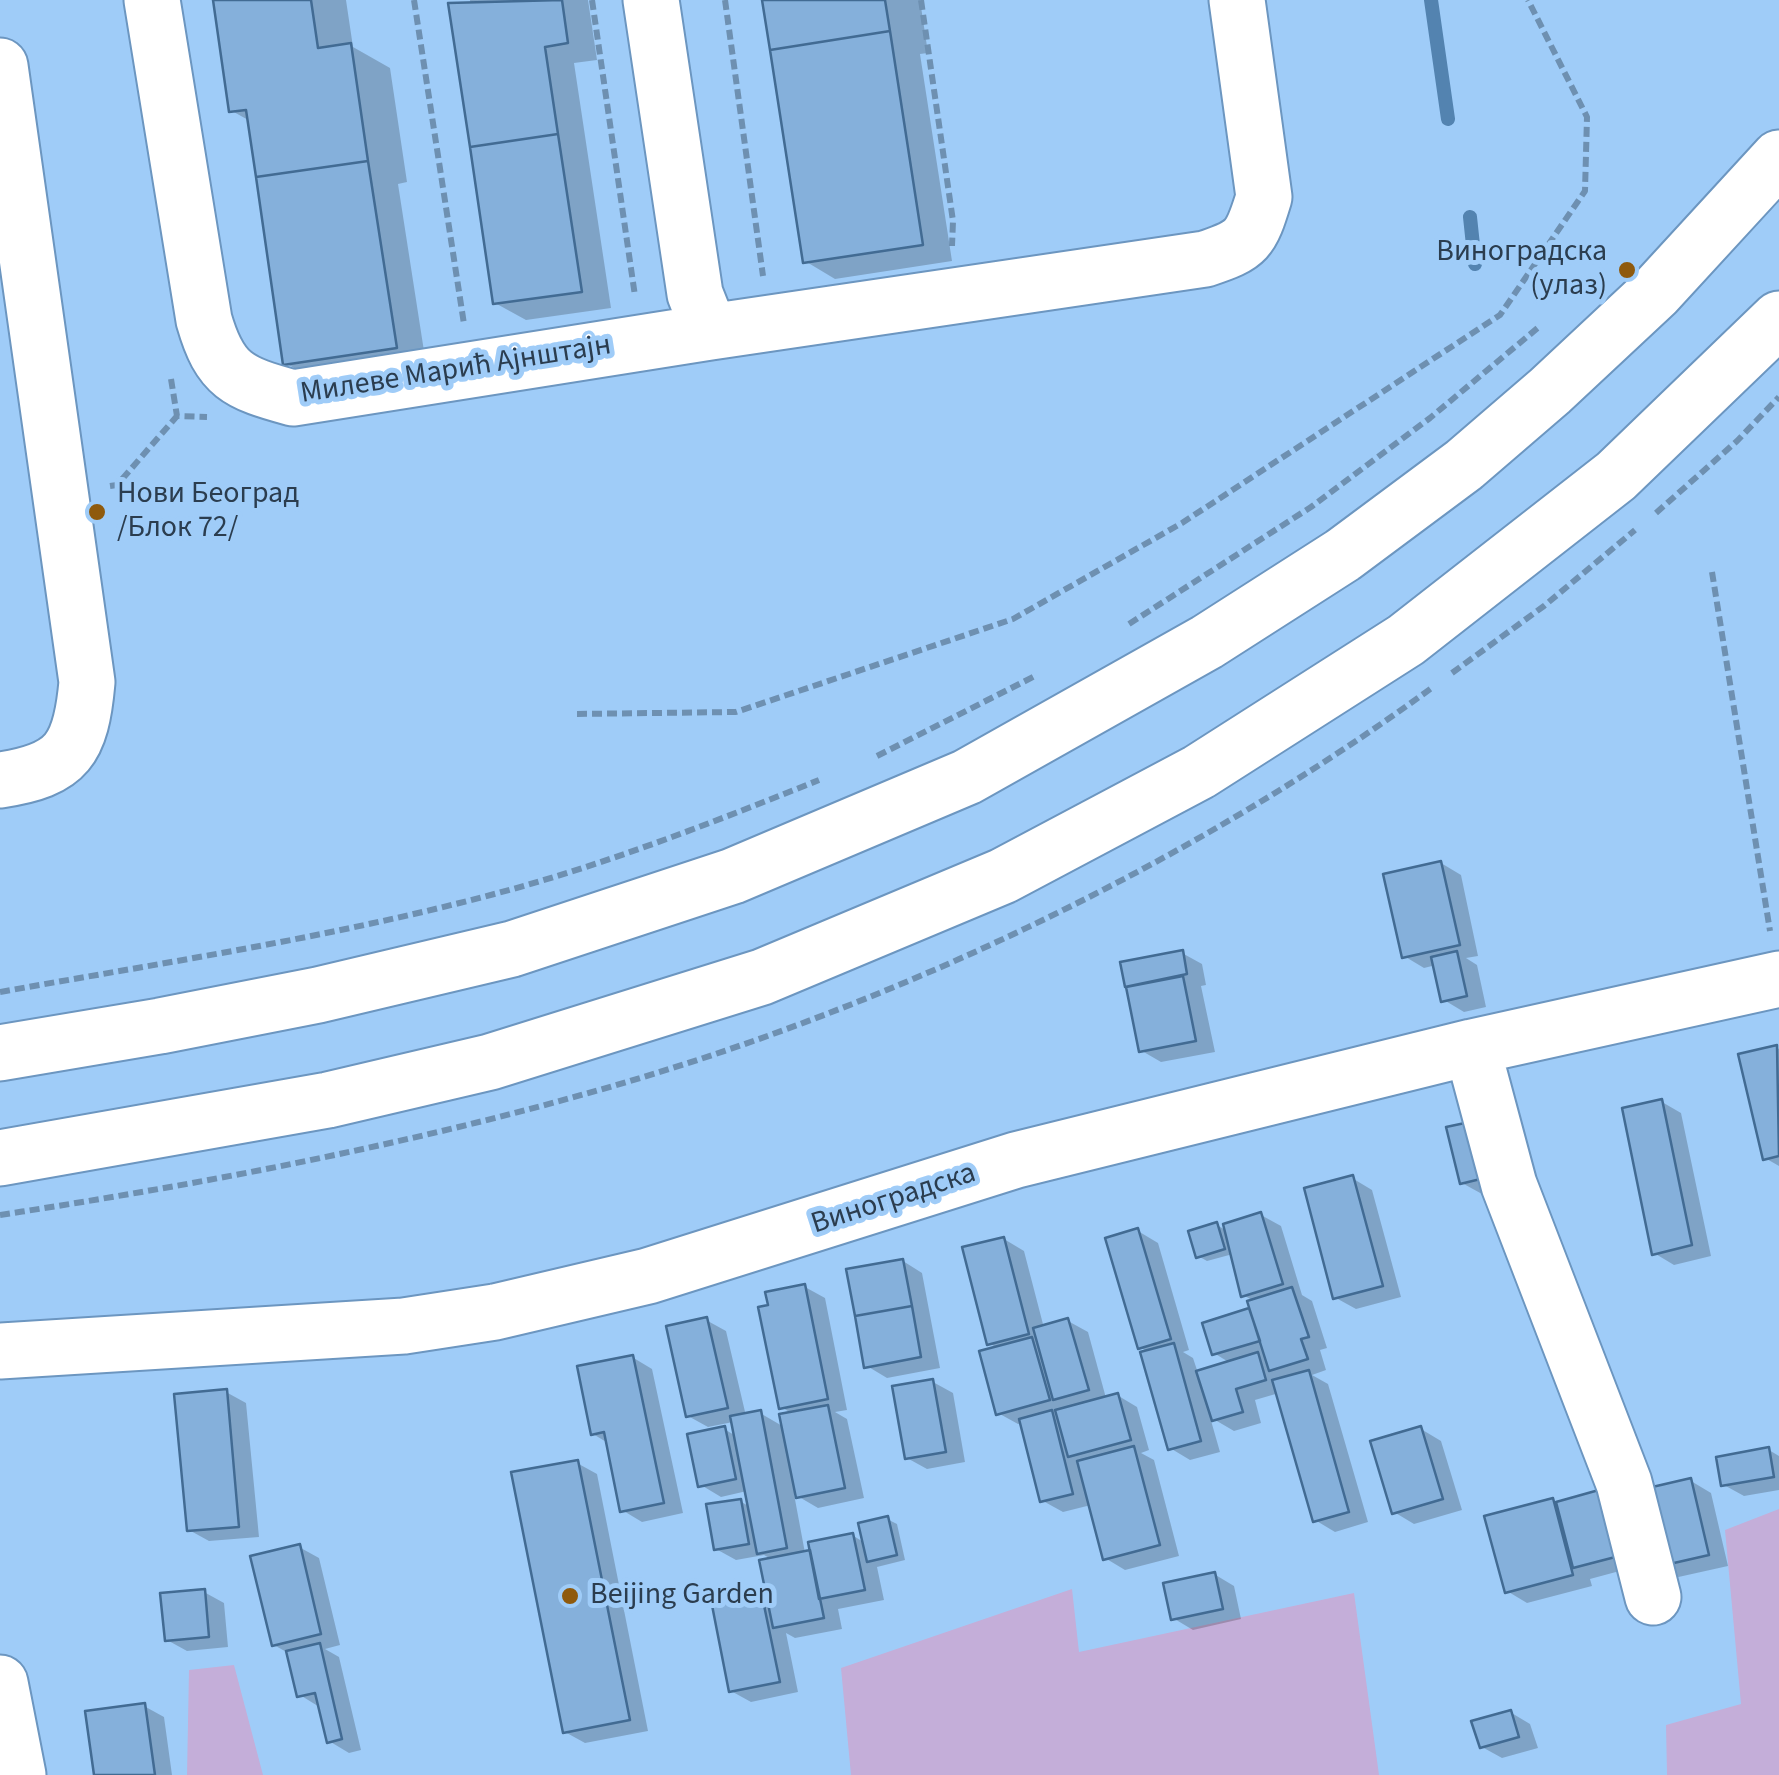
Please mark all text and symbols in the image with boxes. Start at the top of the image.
place label: Виноградска (улаз) [1436,235,1607,306]
marker: Виноградска (улаз) [1616,259,1638,281]
street label: Милеве Марић Ајнштајн [298,329,614,413]
place label: Нови Београд /Блок 72/ [117,477,299,548]
marker: Нови Београд /Блок 72/ [86,501,108,523]
street label: Виноградска [807,1157,981,1243]
place label: Beijing Garden [590,1578,774,1614]
marker: Beijing Garden [559,1585,581,1607]

